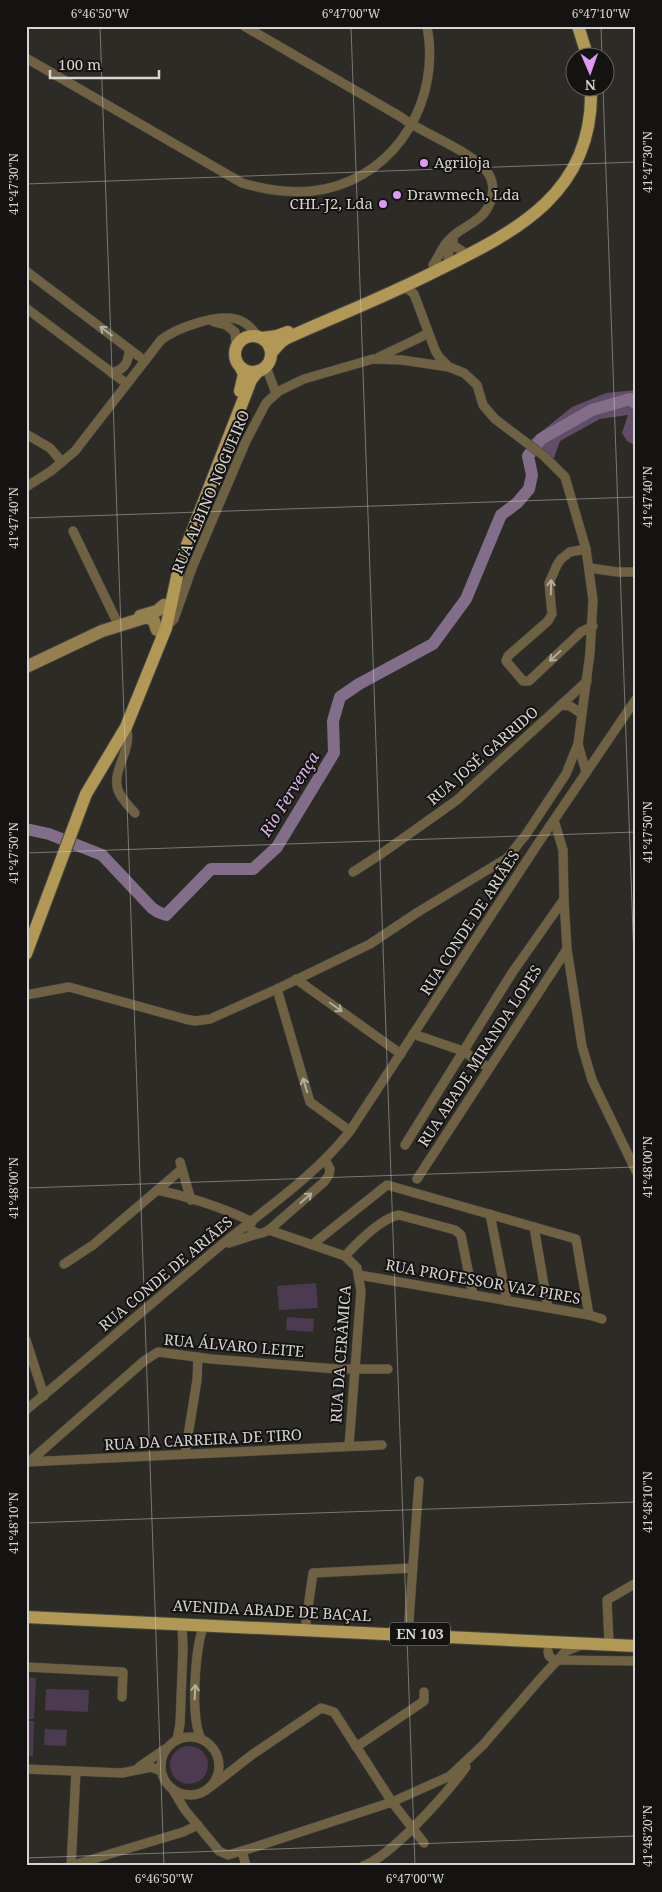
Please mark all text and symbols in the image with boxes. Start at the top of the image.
text: 6°46'50"W [71,5,130,22]
text: 6°47'00"W [322,5,381,22]
text: 6°47'10"W [572,5,631,22]
scale bar [50,48,159,80]
north arrow [564,48,614,98]
text: 100 m [58,54,101,74]
text: N [585,76,596,95]
text: 41°47'30"N [639,131,656,193]
place label: Agriloja [434,152,490,172]
text: 41°47'30"N [5,153,22,215]
marker: Agriloja [418,157,430,169]
place label: Drawmech, Lda [407,184,520,204]
marker: Drawmech, Lda [391,189,403,201]
place label: CHL-J2, Lda [290,193,373,213]
marker: CHL-J2, Lda [377,198,389,210]
one-way arrow [99,326,113,336]
street label: RUA ALBINO NOGUEIRO [167,407,254,576]
text: 41°47'40"N [639,466,656,528]
text: 41°47'40"N [5,487,22,549]
one-way arrow [546,580,555,596]
one-way arrow [549,650,562,662]
street label: RUA JOSÉ GARRIDO [423,701,542,809]
water label: Rio Fervença [254,747,324,841]
text: 41°47'50"N [639,801,656,863]
text: 41°47'50"N [5,822,22,884]
street label: RUA CONDE DE ARIÃES [415,846,523,999]
street label: RUA ABADE MIRANDA LOPES [413,961,546,1150]
one-way arrow [329,1002,343,1012]
one-way arrow [300,1078,310,1094]
text: 41°48'00"N [639,1136,656,1198]
text: 41°48'00"N [5,1157,22,1219]
one-way arrow [299,1192,312,1204]
street label: RUA CONDE DE ARIÃES [94,1211,236,1335]
street label: RUA PROFESSOR VAZ PIRES [384,1254,582,1308]
street label: RUA DA CERÂMICA [325,1284,355,1423]
street label: RUA ÁLVARO LEITE [163,1329,305,1361]
street label: RUA DA CARREIRA DE TIRO [104,1424,302,1454]
text: 41°48'10"N [639,1471,656,1533]
text: 41°48'10"N [5,1492,22,1554]
street label: AVENIDA ABADE DE BAÇAL [172,1595,372,1625]
road number: EN 103 [390,1622,450,1646]
one-way arrow [191,1684,200,1700]
text: 41°48'20"N [639,1805,656,1867]
text: 6°46'50"W [135,1870,194,1887]
text: 6°47'00"W [386,1870,445,1887]

